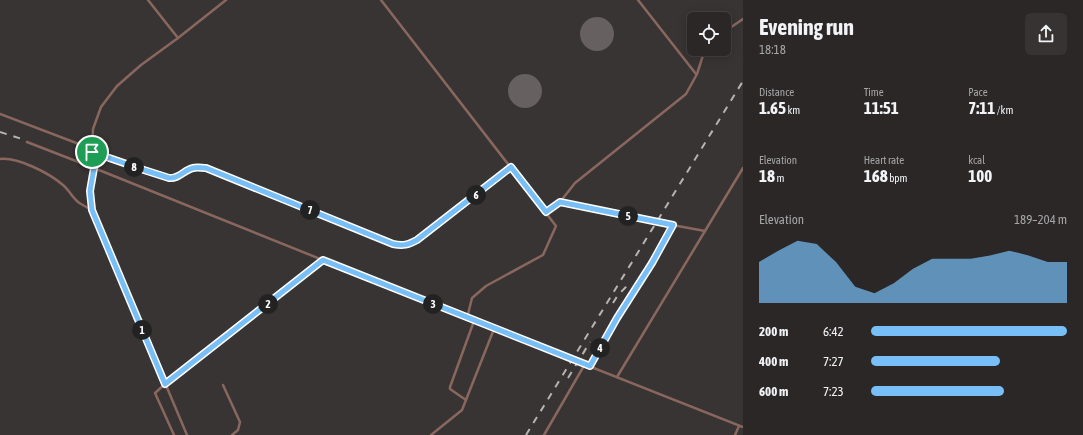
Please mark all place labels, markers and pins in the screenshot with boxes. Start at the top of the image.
pin [75,135,109,169]
pin: 8 [124,157,144,177]
pin: 6 [466,185,486,205]
pin: 7 [300,200,320,220]
pin: 5 [618,206,638,226]
pin: 2 [258,294,278,314]
pin: 3 [423,294,443,314]
pin: 1 [132,320,152,340]
pin: 4 [590,338,610,358]

